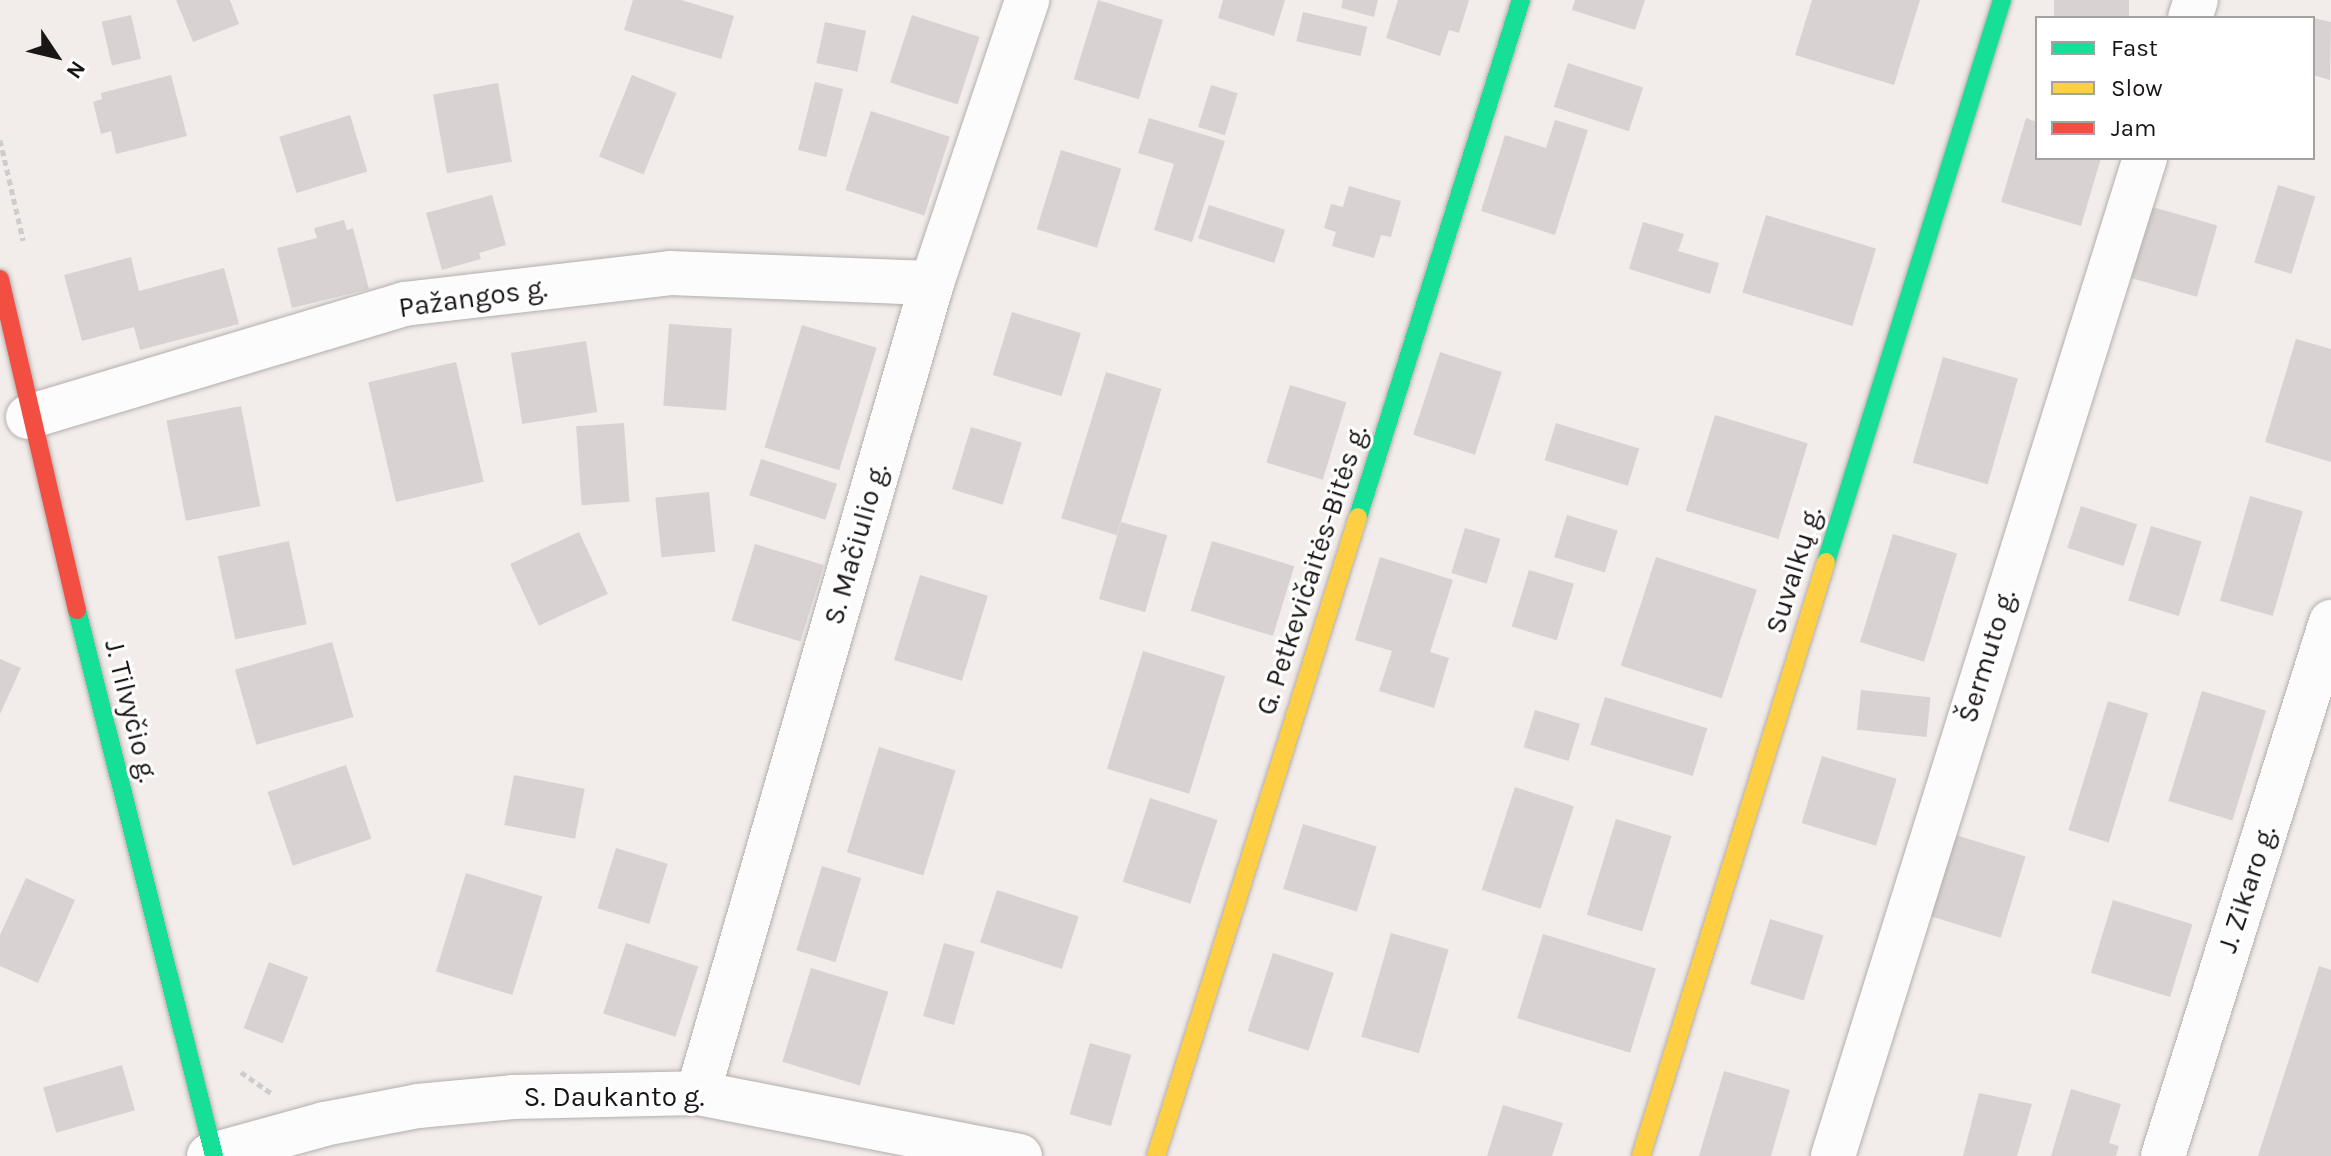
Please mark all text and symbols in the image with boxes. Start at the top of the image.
north arrow [16,16,96,96]
legend [2035,16,2315,160]
text: Fast [2111,34,2158,62]
text: N [60,56,91,84]
text: Slow [2111,74,2163,102]
text: Jam [2111,114,2156,142]
street label: Pažangos g. [396,271,550,325]
street label: G. Petkevičaitės-Bitės g. [1249,421,1375,719]
street label: S. Mačiulio g. [817,459,895,629]
street label: Suvalkų g. [1759,502,1829,638]
street label: Šermuto g. [1951,585,2023,727]
street label: J. Tilvyčio g. [97,636,165,786]
street label: J. Zikaro g. [2211,821,2283,957]
street label: S. Daukanto g. [524,1080,704,1114]

